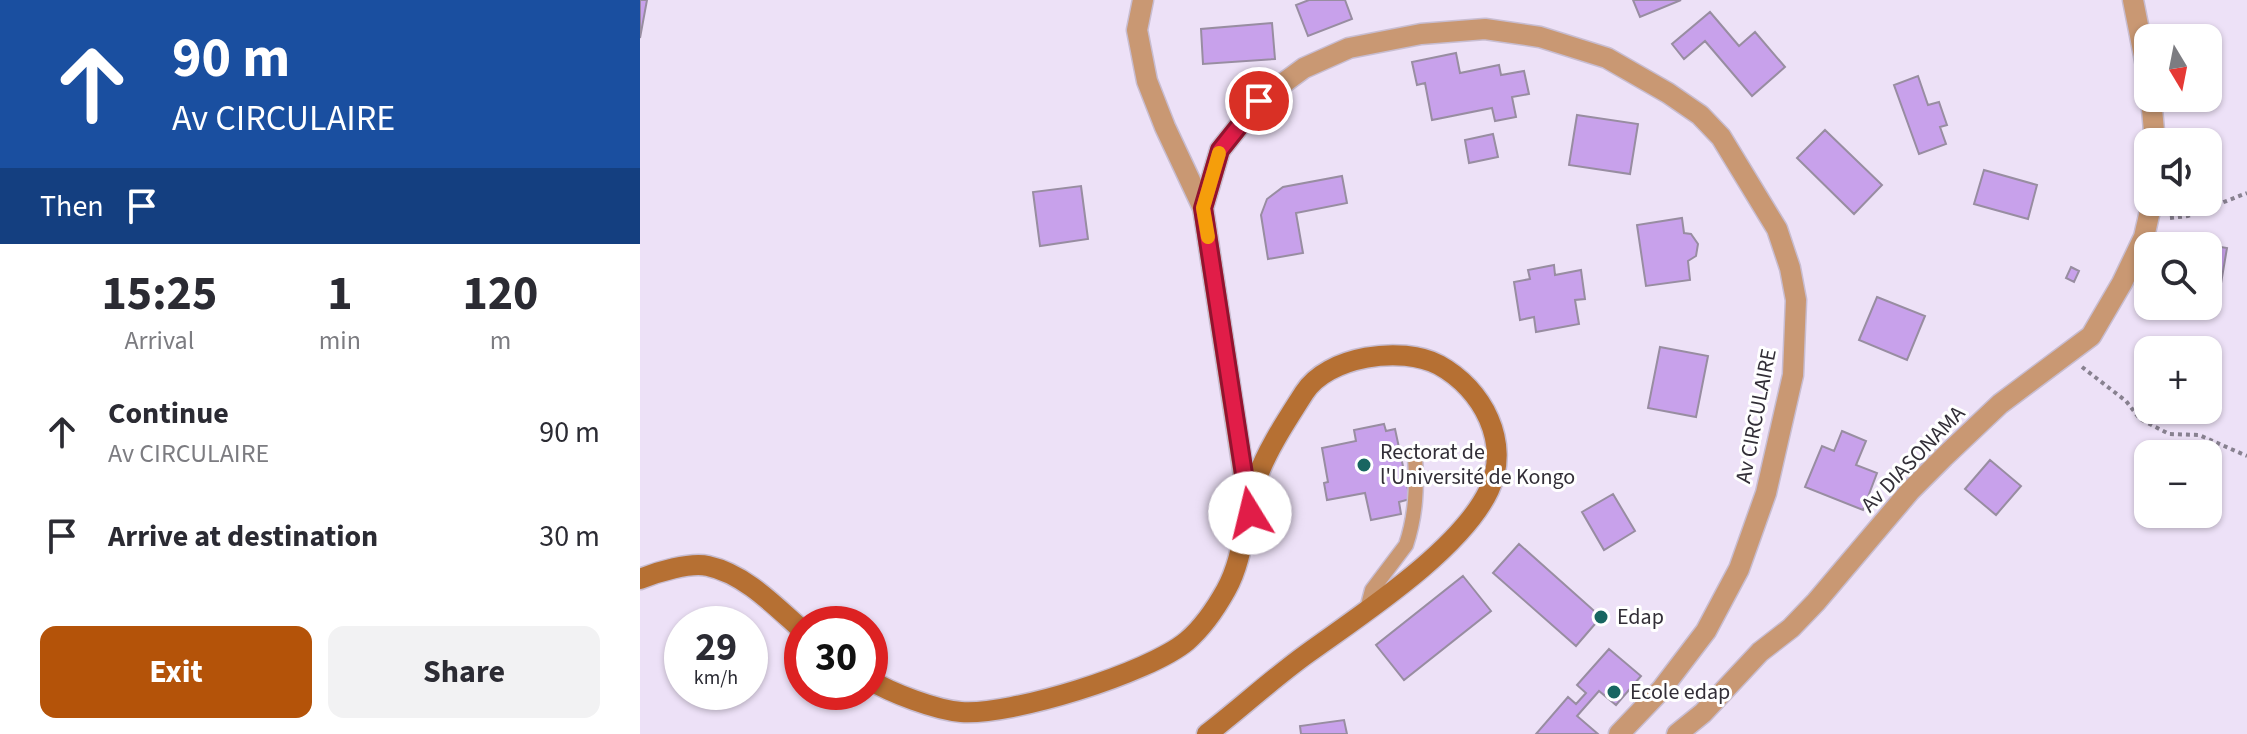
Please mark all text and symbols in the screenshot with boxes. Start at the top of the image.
text: 90 m [172,19,290,98]
north arrow [2134,24,2222,112]
map controls [2134,24,2222,528]
icon: ahead [40,32,144,136]
pin [1225,67,1293,135]
icon: arrive [1237,79,1281,123]
text: Av CIRCULAIRE [172,93,395,144]
button: sound [2134,128,2222,216]
icon: arrive [120,184,164,228]
text: Then [40,185,104,228]
button: search [2134,232,2222,320]
text: 15:25 [101,260,217,328]
text: 1 [327,260,353,328]
text: 120 [462,260,538,328]
text: Arrival [124,322,194,359]
text: min [319,322,361,359]
text: m [490,322,511,359]
button: + [2134,336,2222,424]
street label: Av CIRCULAIRE [1727,346,1785,486]
text: Continue [108,392,229,435]
street label: Av DIASONAMA [1853,398,1973,520]
icon: ahead [40,410,84,454]
text: 90 m [539,411,600,454]
text: Av CIRCULAIRE [108,435,269,472]
place label: Rectorat de l'Université de Kongo [1380,436,1575,493]
button: − [2134,440,2222,528]
marker: Rectorat de l'Université de Kongo [1355,456,1373,474]
position arrow [1208,471,1292,555]
icon: arrive [40,514,84,558]
text: Arrive at destination [108,515,378,558]
text: 30 m [539,515,600,558]
place label: Edap [1617,601,1664,633]
speed limit sign: 30 [784,606,888,710]
marker: Edap [1592,608,1610,626]
text: 29 [695,619,737,676]
button: Exit [40,626,312,718]
button: Share [328,626,600,718]
text: km/h [694,664,738,692]
place label: Ecole edap [1630,676,1730,708]
marker: Ecole edap [1605,683,1623,701]

